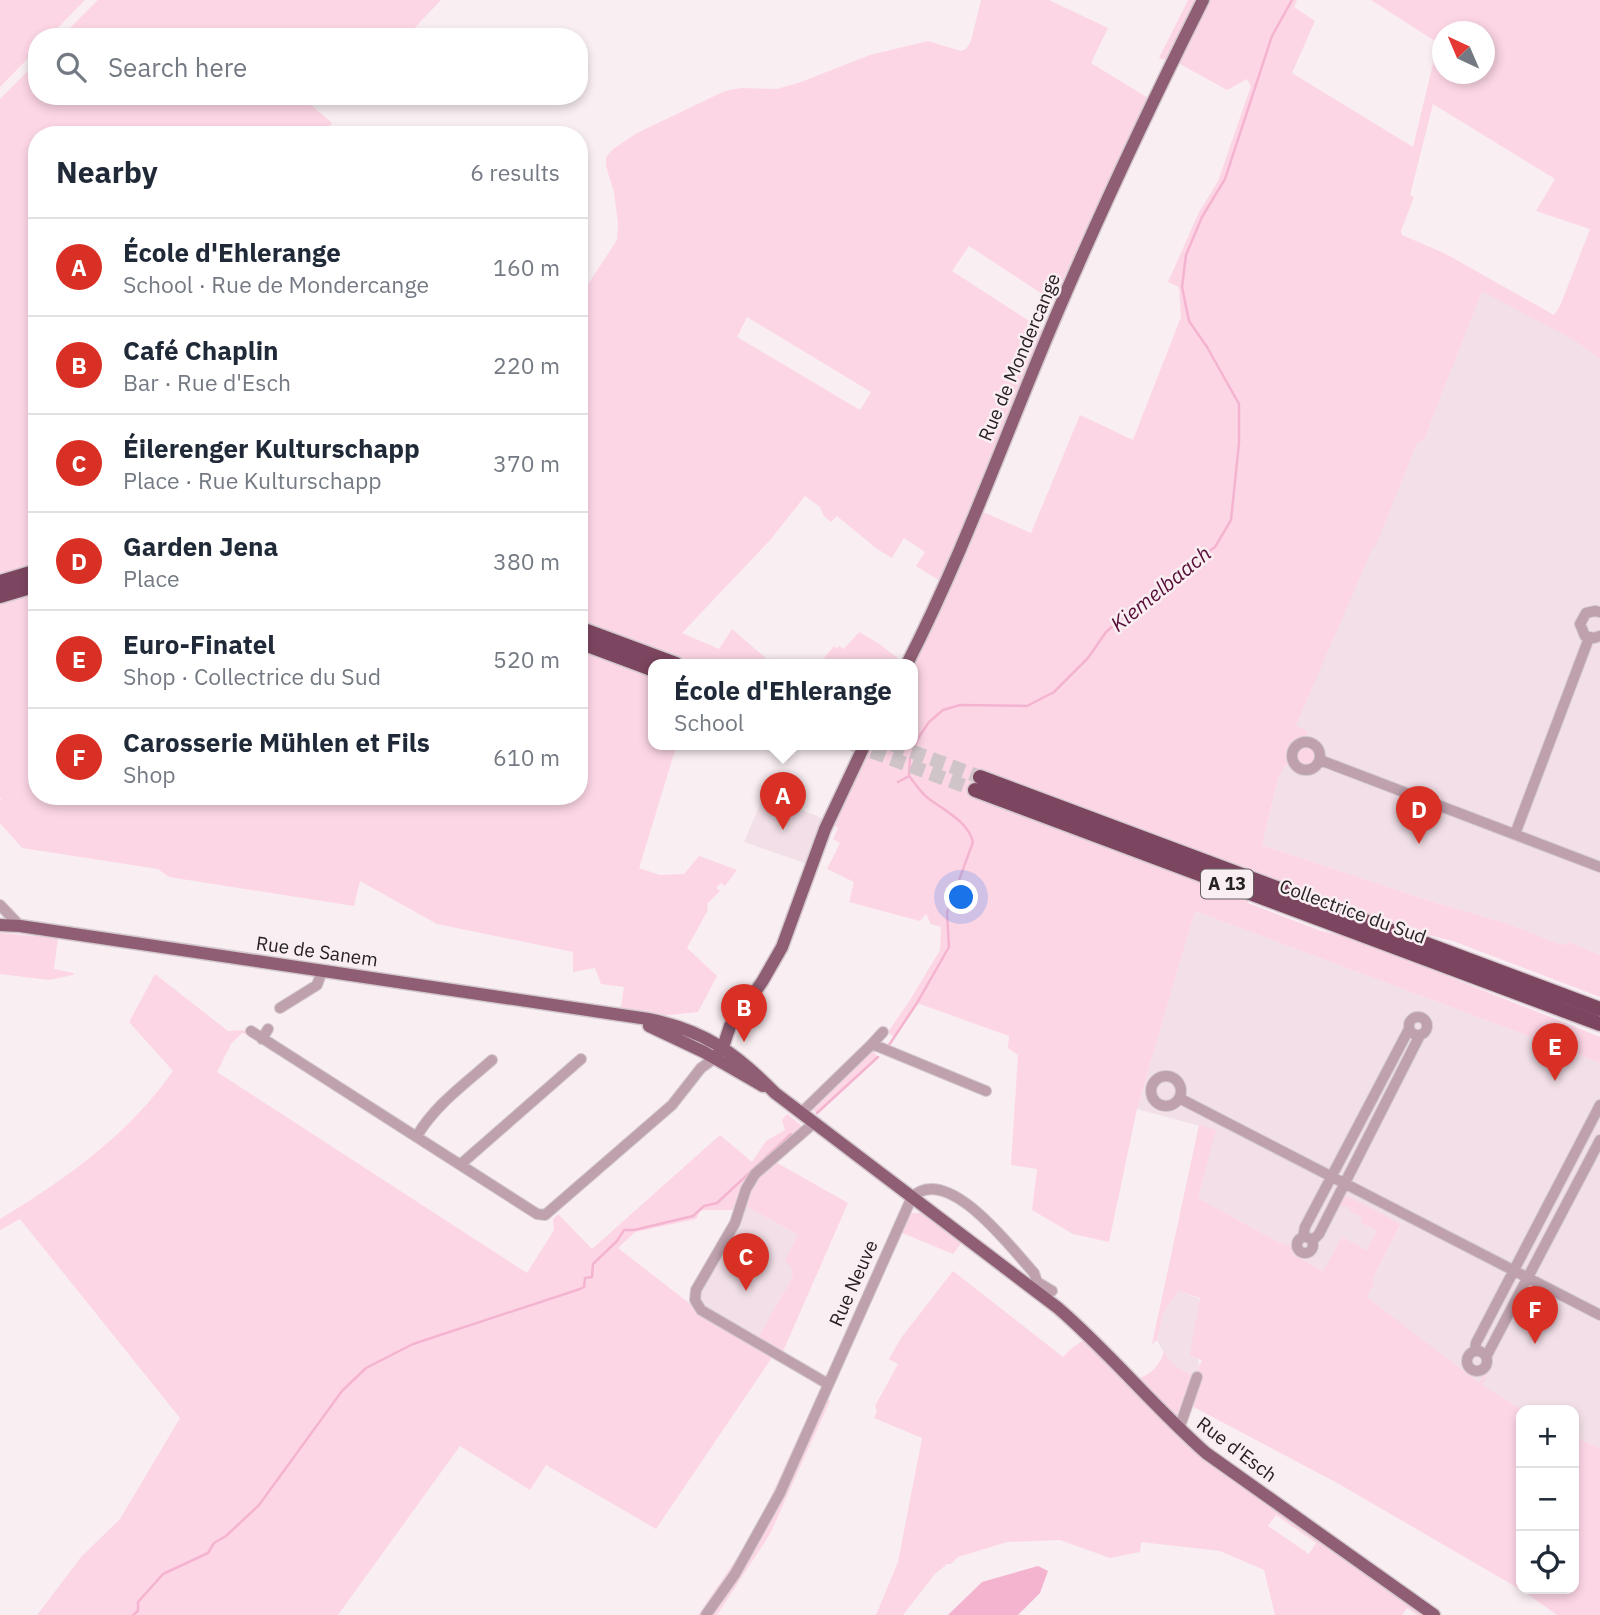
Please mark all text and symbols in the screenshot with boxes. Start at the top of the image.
north arrow [1432,21,1495,84]
search box [28,28,588,105]
icon: search [52,48,90,86]
text: Search here [108,50,247,84]
text: Nearby [56,152,158,191]
text: 6 results [470,157,560,187]
text: École d'Ehlerange [123,235,341,269]
text: A [71,252,87,282]
text: 160 m [493,252,560,282]
text: School · Rue de Mondercange [123,269,429,299]
street label: Rue de Mondercange [973,270,1065,444]
text: Café Chaplin [123,333,279,367]
text: B [71,350,87,380]
text: 220 m [493,350,560,380]
text: Bar · Rue d'Esch [123,367,291,397]
text: Éilerenger Kulturschapp [123,431,420,465]
text: C [72,448,86,478]
text: 370 m [493,448,560,478]
text: Place · Rue Kulturschapp [123,465,382,495]
text: Garden Jena [123,529,278,563]
water label: Kiemelbaach [1104,539,1217,637]
text: D [71,546,87,576]
text: 380 m [493,546,560,576]
text: Place [123,563,180,593]
text: Euro-Finatel [123,627,275,661]
text: E [72,644,86,674]
text: 520 m [493,644,560,674]
popup [648,659,918,750]
text: Shop · Collectrice du Sud [123,661,381,691]
text: École d'Ehlerange [674,673,892,707]
text: School [674,707,744,737]
text: Carosserie Mühlen et Fils [123,725,430,759]
text: F [72,742,86,772]
text: 610 m [493,742,560,772]
text: Shop [123,759,176,789]
pin: A [760,772,806,830]
pin: D [1396,786,1442,844]
road number: A 13 [1201,870,1253,898]
street label: Collectrice du Sud [1276,873,1430,949]
your location [944,880,978,914]
street label: Rue de Sanem [255,931,379,971]
pin: B [721,984,767,1042]
pin: E [1532,1023,1578,1081]
pin: C [723,1233,769,1291]
street label: Rue Neuve [823,1236,883,1330]
pin: F [1512,1286,1558,1344]
map controls [1516,1405,1579,1594]
button: + [1516,1405,1579,1468]
street label: Rue d'Esch [1192,1411,1282,1487]
button: − [1516,1468,1579,1531]
button: locate [1516,1531,1579,1594]

